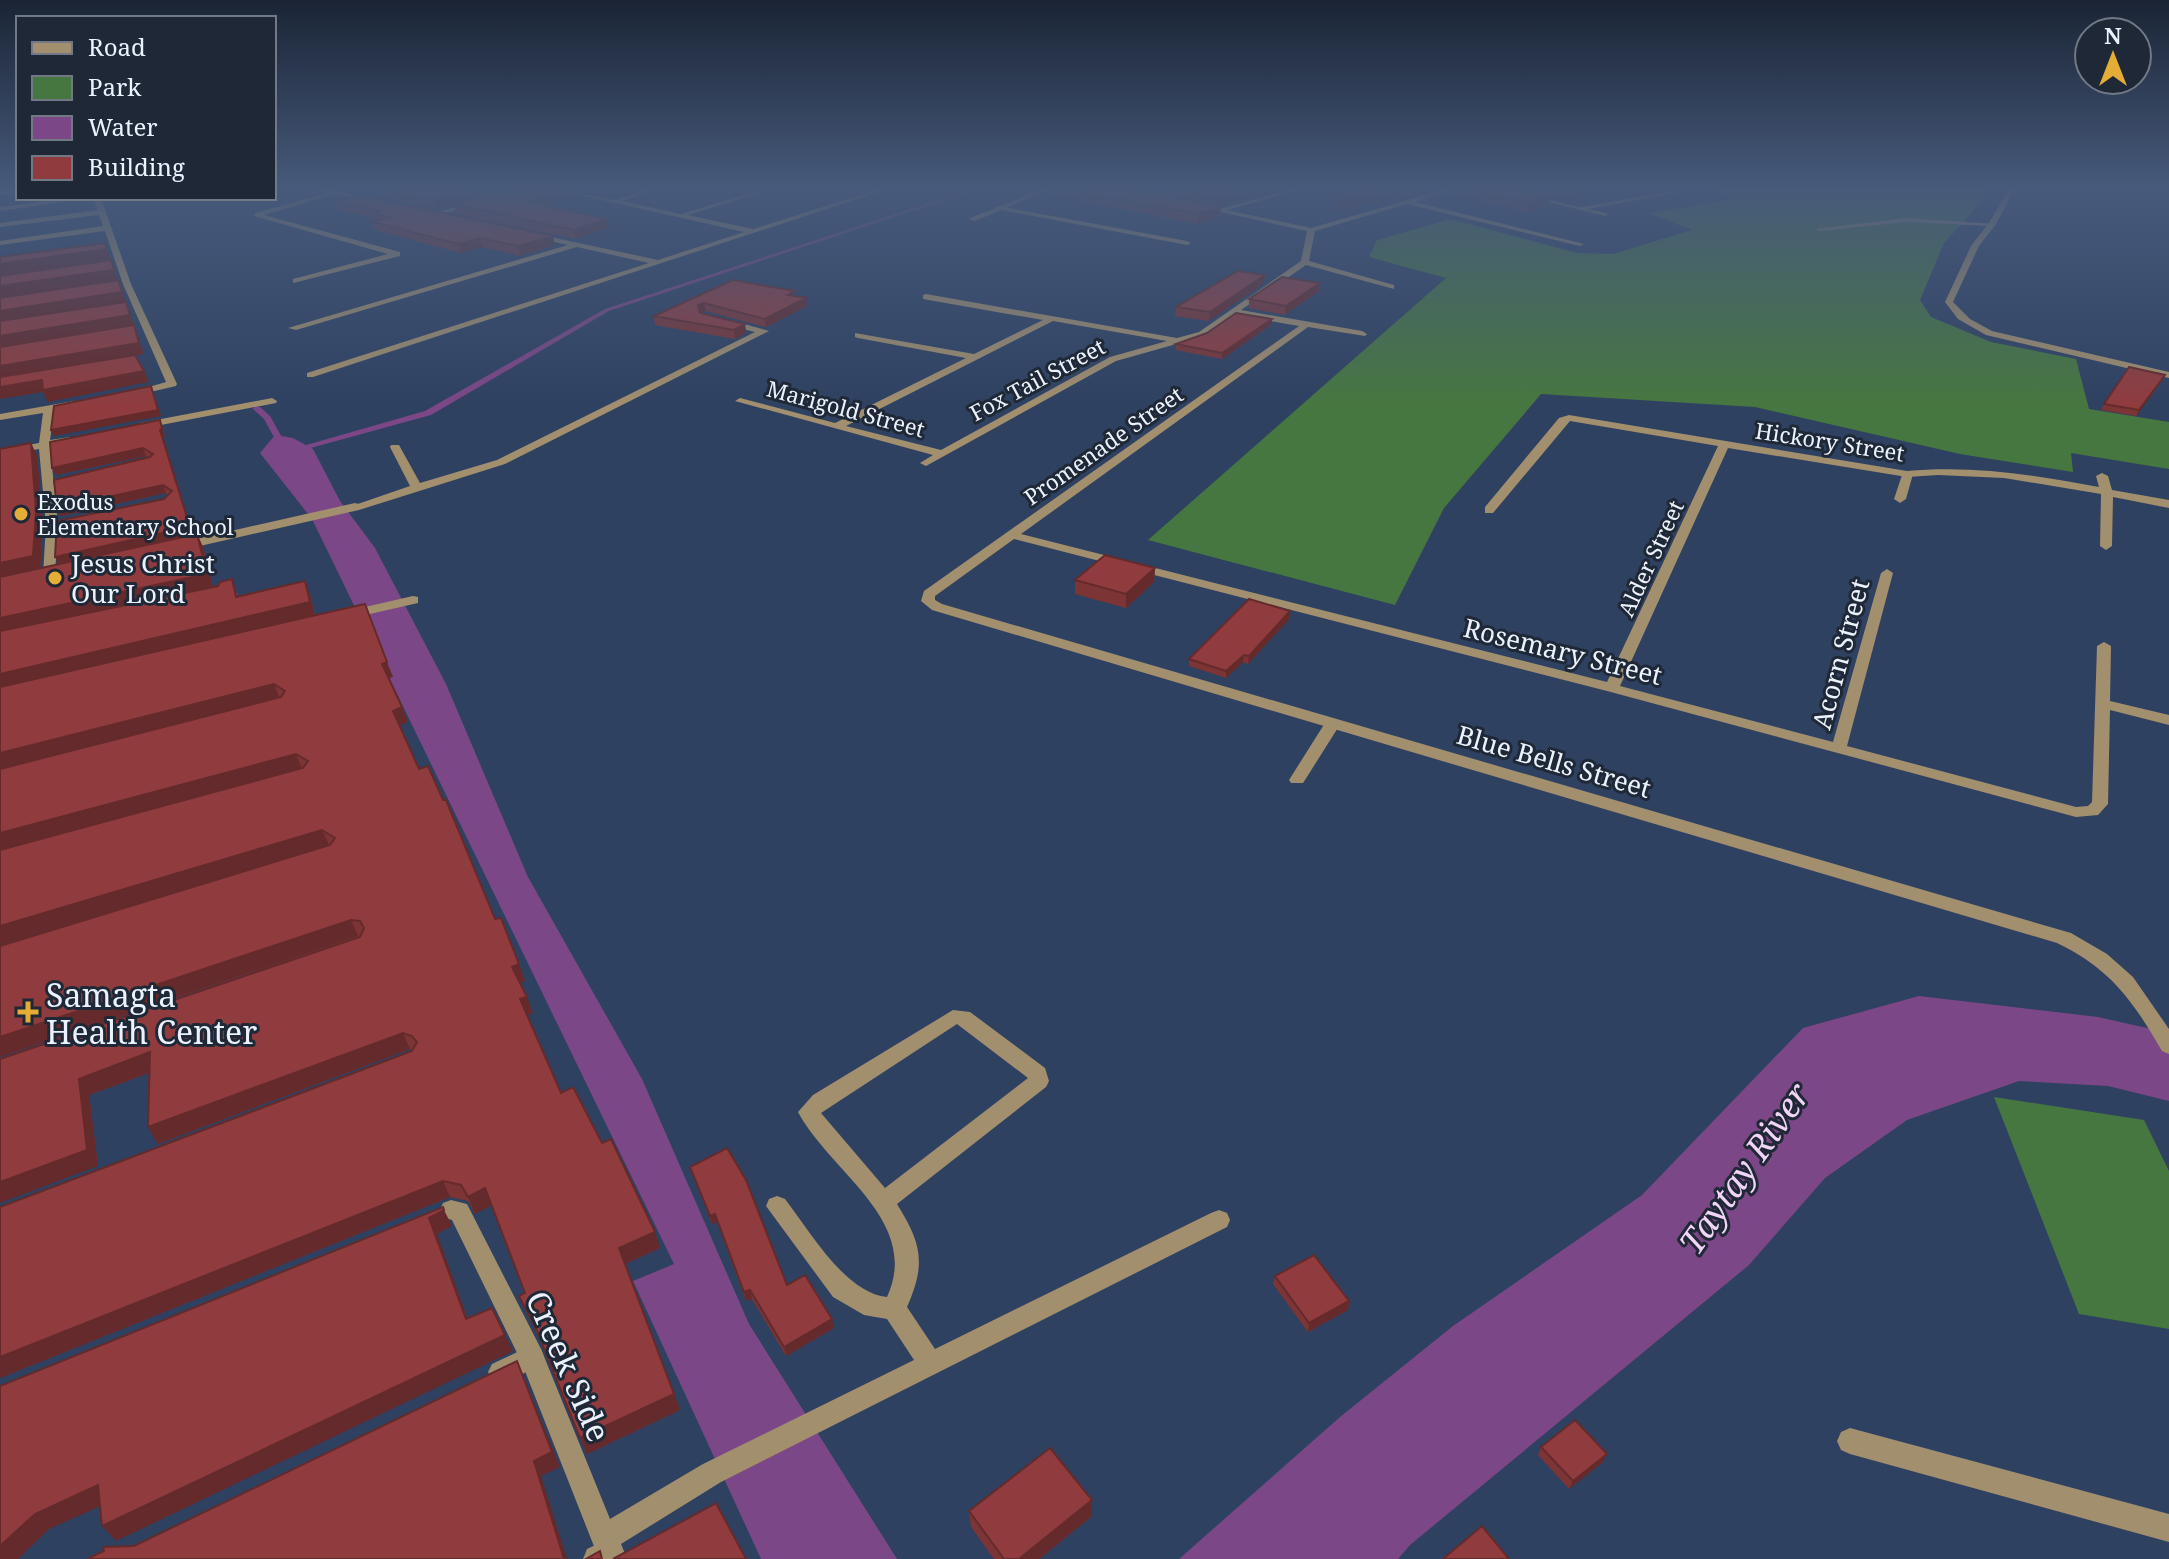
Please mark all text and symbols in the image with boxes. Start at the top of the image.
legend [16,16,276,200]
north arrow [2073,16,2153,96]
text: N [2104,20,2122,50]
text: Road [88,30,146,63]
text: Park [88,70,142,103]
text: Water [88,110,158,143]
text: Building [88,150,185,183]
street label: Fox Tail Street [964,331,1110,427]
street label: Marigold Street [764,372,929,444]
street label: Promenade Street [1017,379,1189,511]
street label: Hickory Street [1753,414,1907,468]
place label: Exodus Elementary School [37,486,234,541]
street label: Alder Street [1610,495,1690,621]
marker: Exodus Elementary School [12,505,30,523]
place label: Jesus Christ Our Lord [70,545,215,611]
marker: Jesus Christ Our Lord [46,569,64,587]
street label: Acorn Street [1803,575,1877,733]
street label: Rosemary Street [1460,609,1666,693]
street label: Blue Bells Street [1453,716,1655,806]
place label: Samagta Health Center [46,973,257,1053]
marker: Samagta Health Center [17,1001,39,1023]
water label: Taytay River [1668,1072,1821,1263]
street label: Creek Side [517,1284,621,1448]

